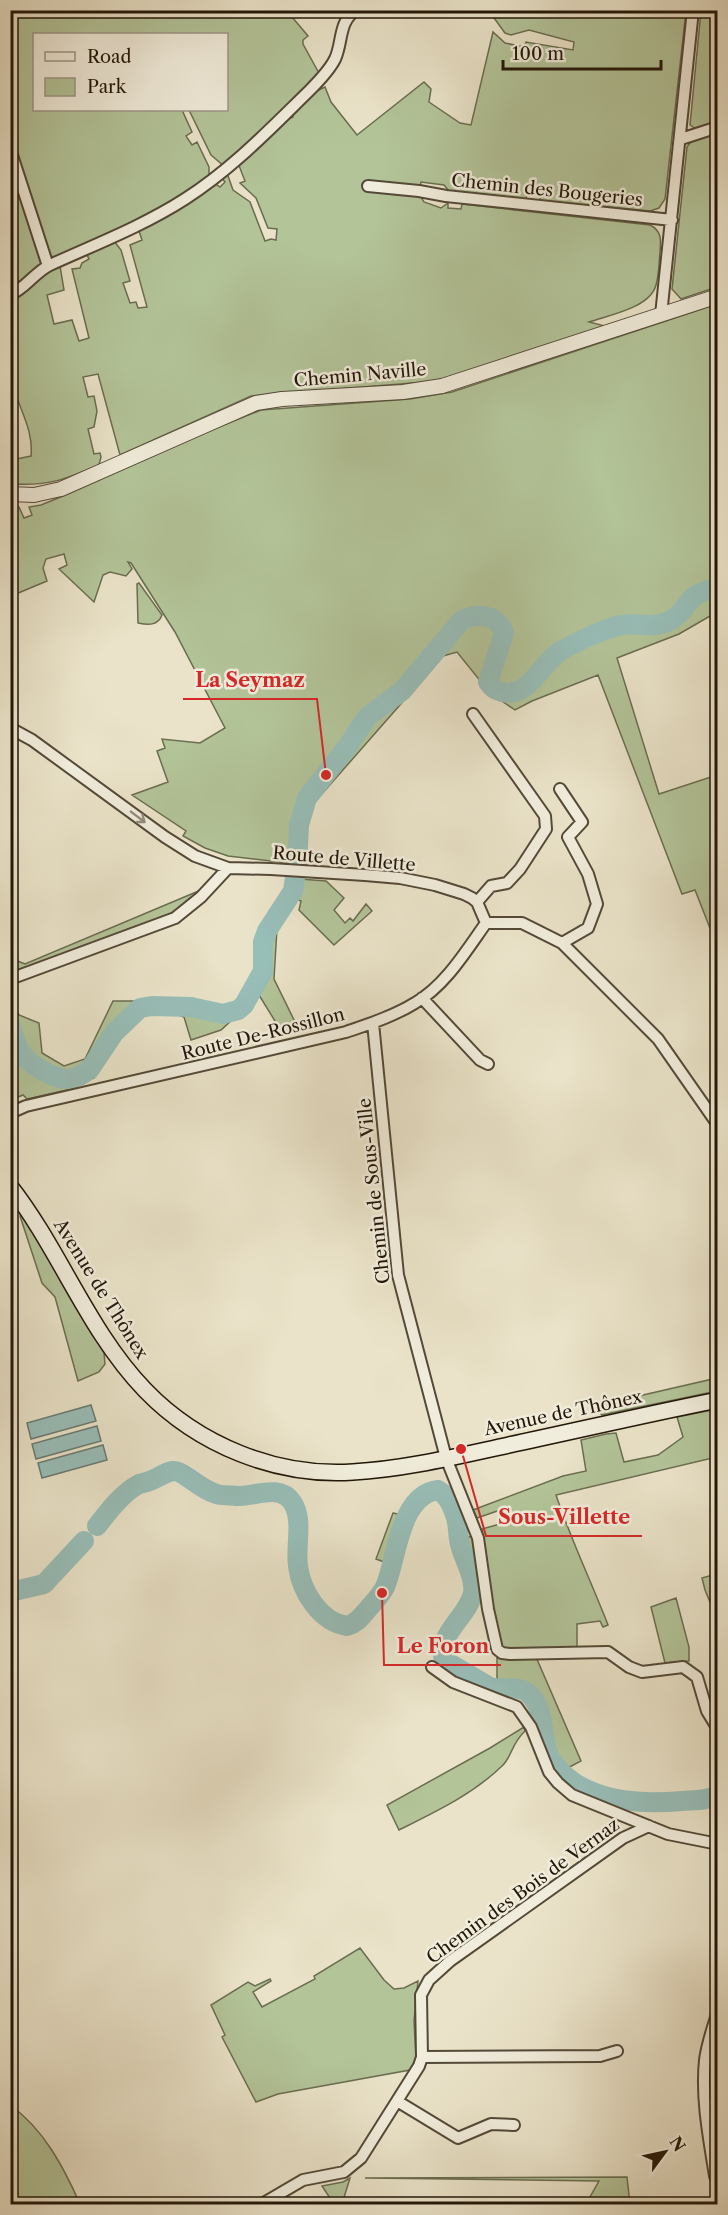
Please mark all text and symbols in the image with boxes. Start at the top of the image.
legend [33,33,228,111]
scale bar [503,33,660,71]
text: 100 m [512,43,564,65]
text: Road [87,46,132,68]
text: Park [87,76,128,98]
street label: Chemin des Bougeries [450,169,644,211]
street label: Chemin Naville [293,358,427,392]
callout: La Seymaz [183,661,317,699]
text: La Seymaz [195,668,305,692]
one-way arrow [130,810,146,823]
street label: Route de Villette [272,842,416,876]
street label: Route De-Rossillon [179,1003,347,1065]
street label: Chemin de Sous-Ville [353,1097,395,1285]
street label: Avenue de Thônex [48,1214,153,1364]
street label: Avenue de Thônex [481,1385,645,1441]
callout: Sous-Villette [486,1498,642,1536]
text: Sous-Villette [498,1505,630,1529]
callout: Le Foron [384,1627,501,1665]
text: Le Foron [397,1634,489,1658]
street label: Chemin des Bois de Vernaz [422,1814,624,1968]
north arrow [635,2122,695,2182]
text: N [665,2133,690,2155]

